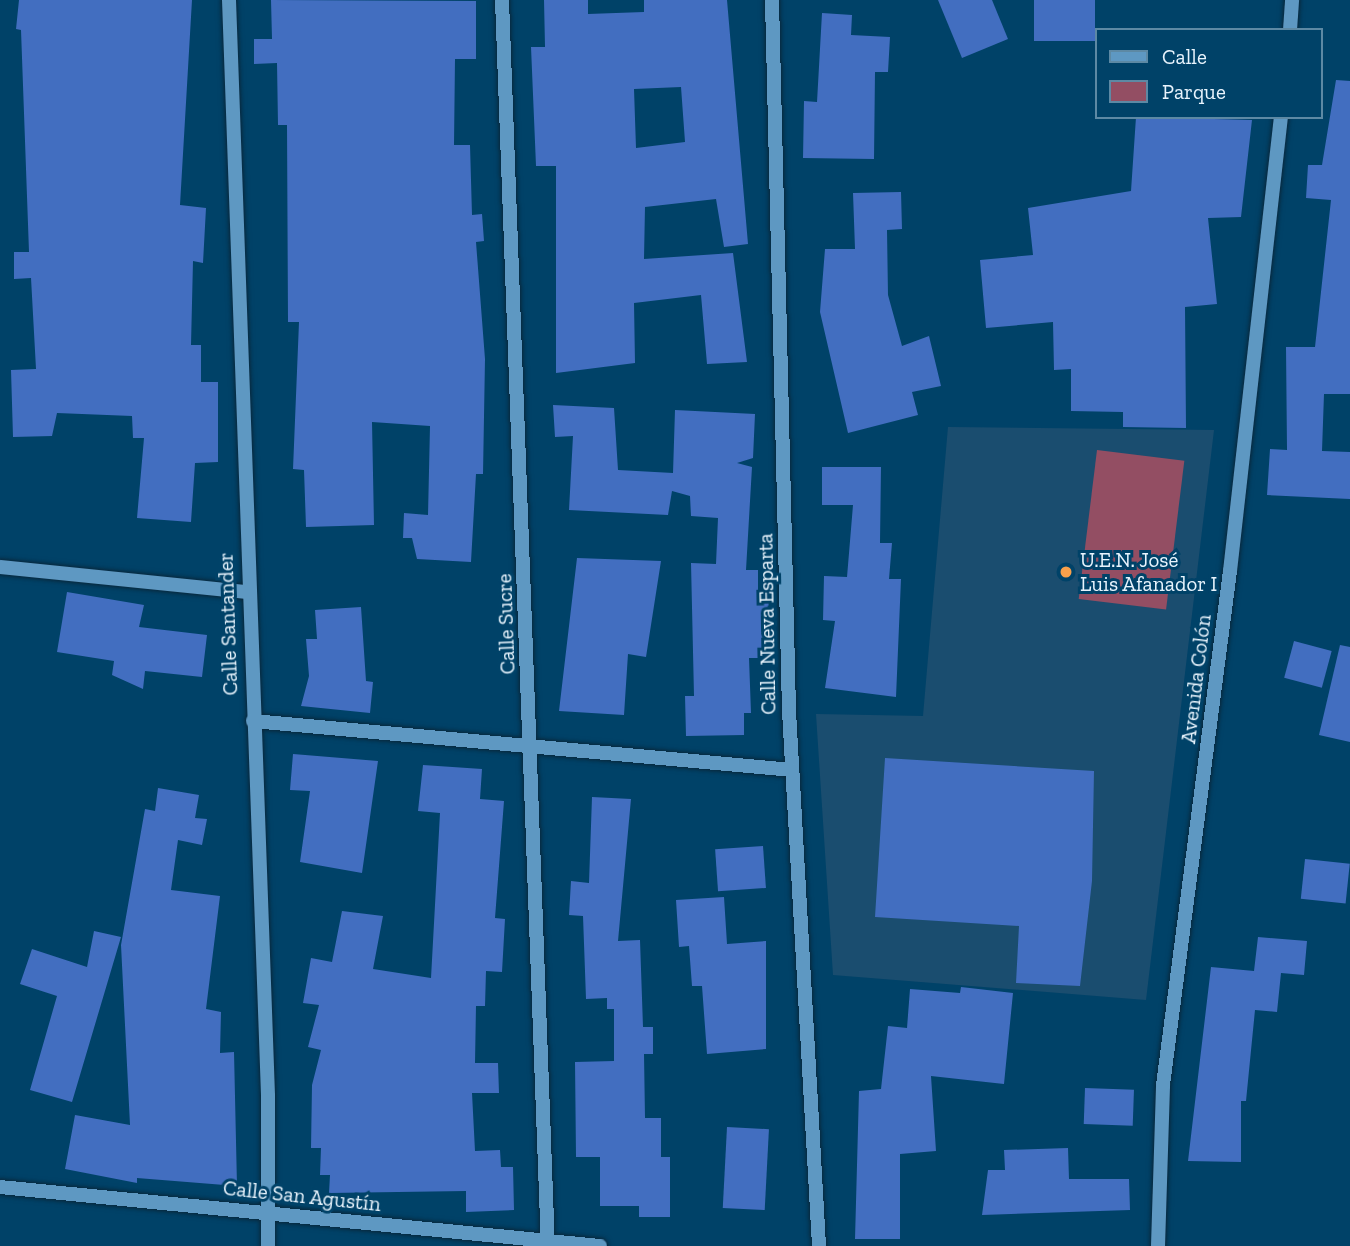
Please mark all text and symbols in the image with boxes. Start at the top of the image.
legend [1094,28,1322,119]
text: Calle [1162,44,1207,69]
text: Parque [1162,79,1226,104]
street label: Calle Nueva Esparta [753,533,781,715]
place label: U.E.N. José Luis Afanador I [1080,547,1218,597]
street label: Calle Santander [213,552,243,696]
marker: U.E.N. José Luis Afanador I [1058,564,1074,580]
street label: Calle Sucre [492,573,520,675]
street label: Avenida Colón [1176,613,1216,745]
street label: Calle San Agustín [222,1175,382,1217]

